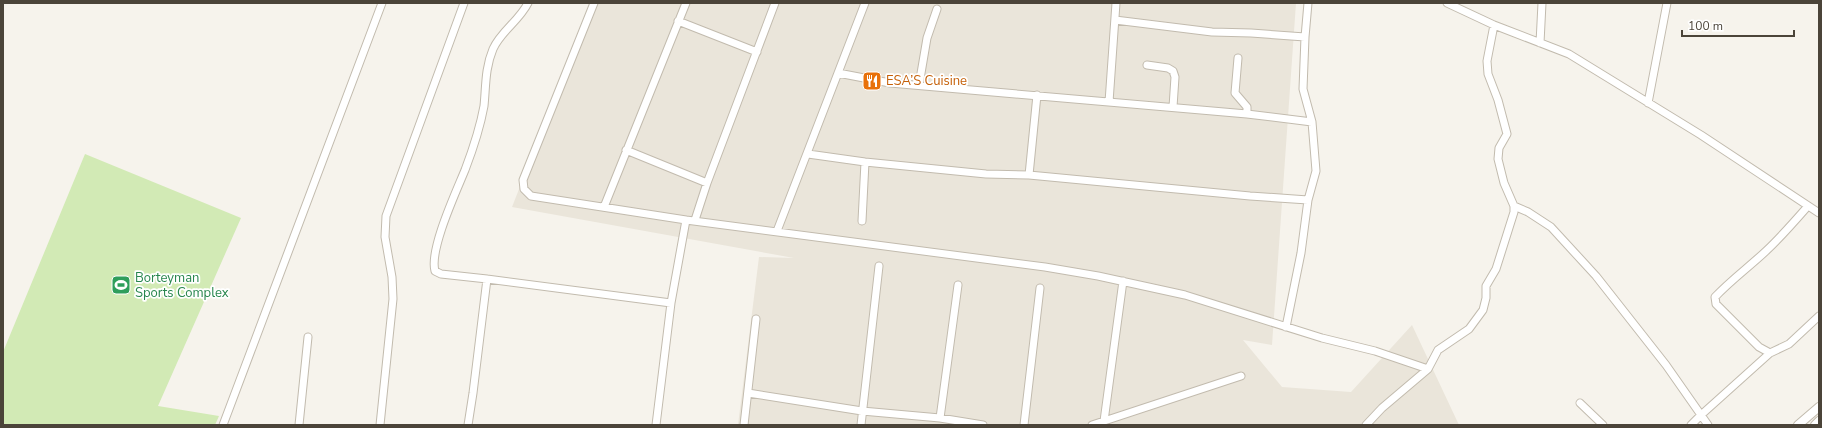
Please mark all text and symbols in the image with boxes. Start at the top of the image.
scale bar [1682,12,1794,38]
text: 100 m [1688,18,1723,34]
restaurant icon: ESA’S Cuisine [861,70,883,92]
place label: ESA’S Cuisine [886,72,967,90]
place label: Borteyman Sports Complex [135,269,229,302]
sports icon: Borteyman Sports Complex [110,274,132,296]

